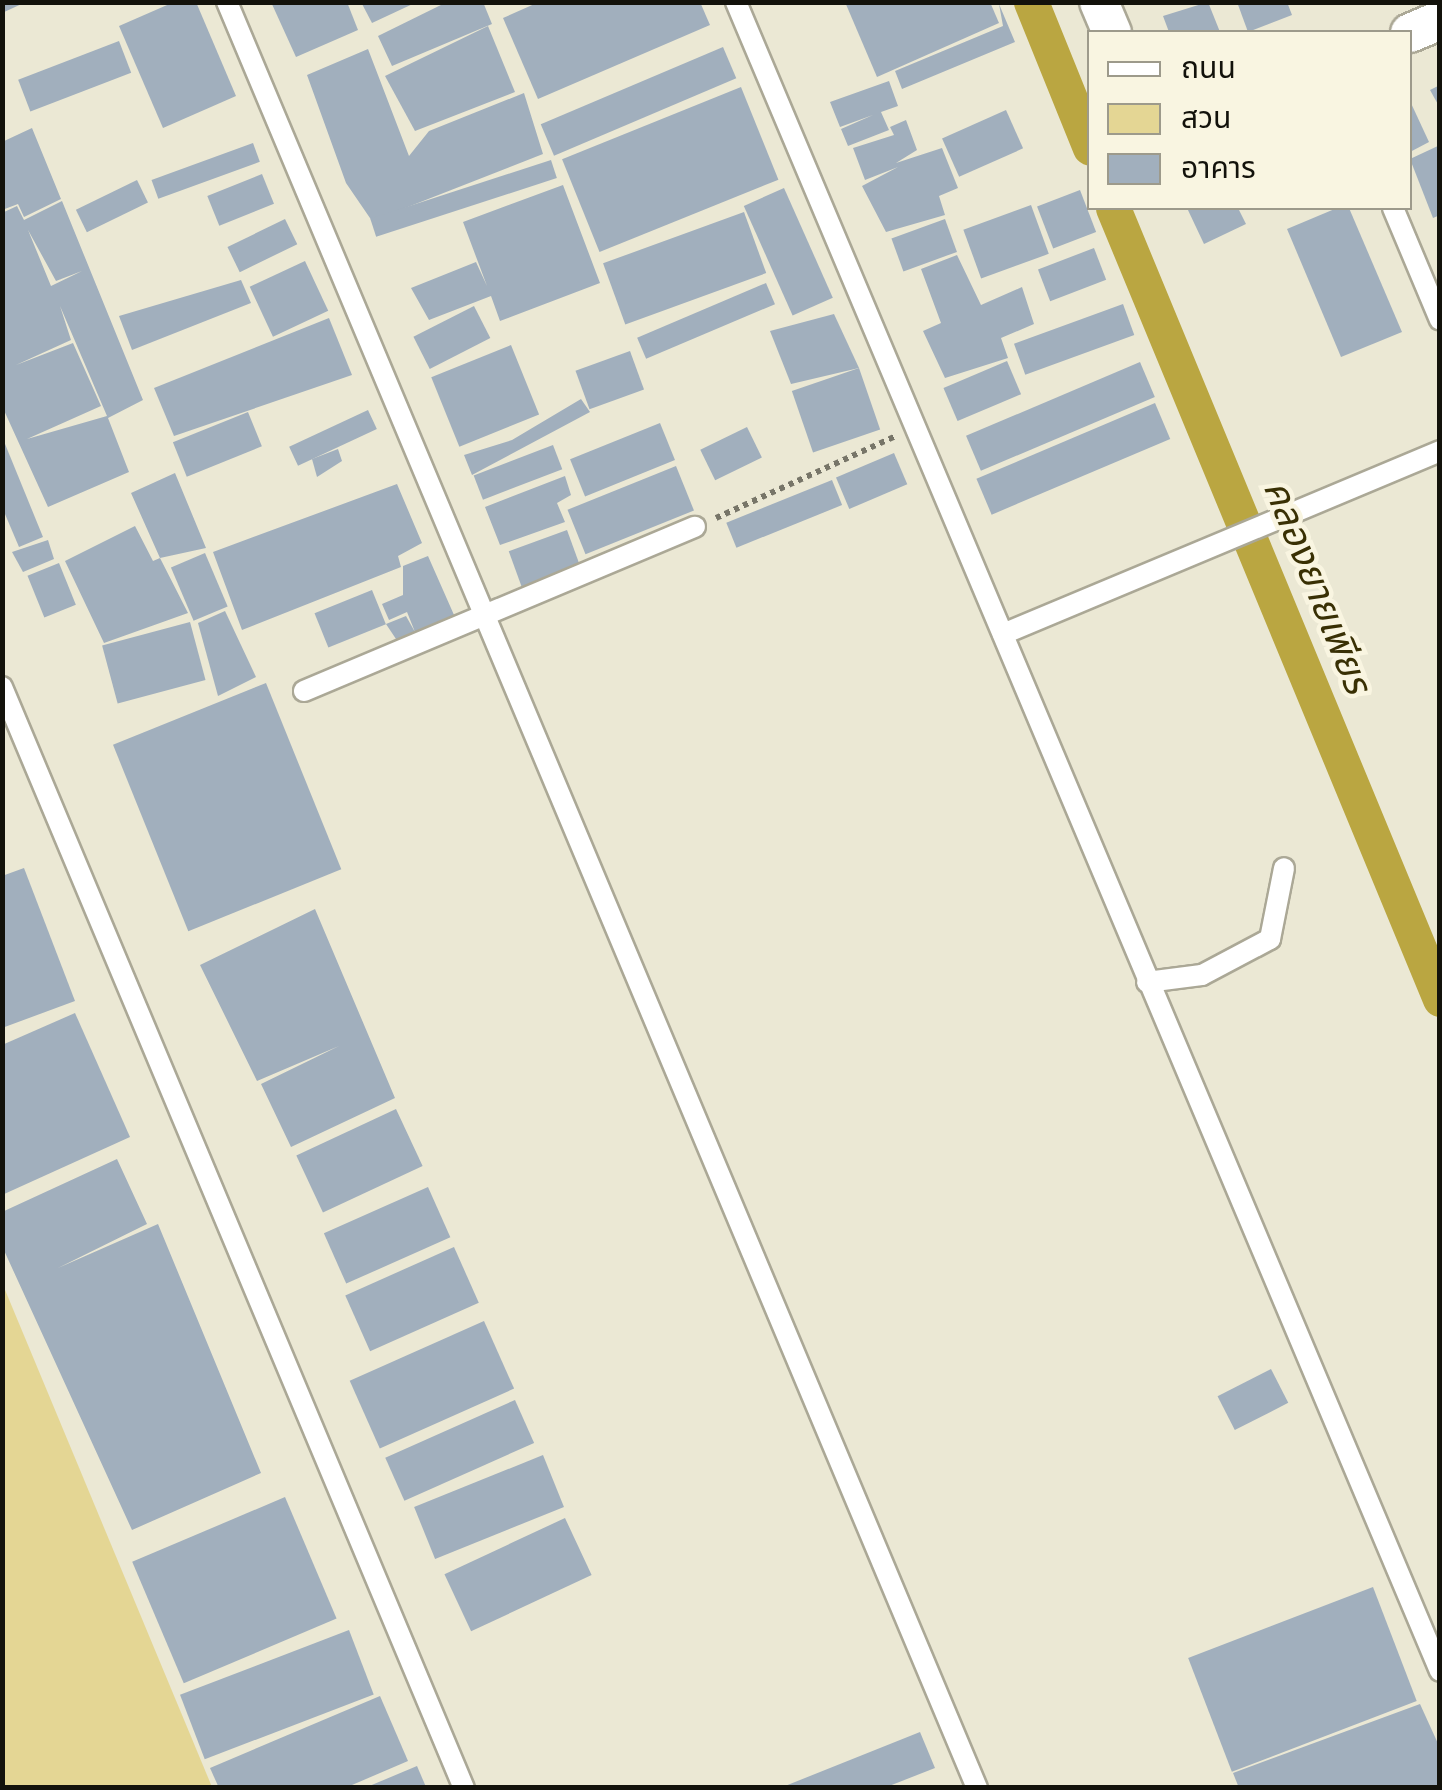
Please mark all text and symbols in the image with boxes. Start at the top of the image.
legend [1087,30,1412,210]
text: ถนน [1181,51,1236,87]
text: สวน [1181,101,1231,137]
text: อาคาร [1181,151,1256,187]
water label: คลองยายเพียร [1253,474,1379,700]

